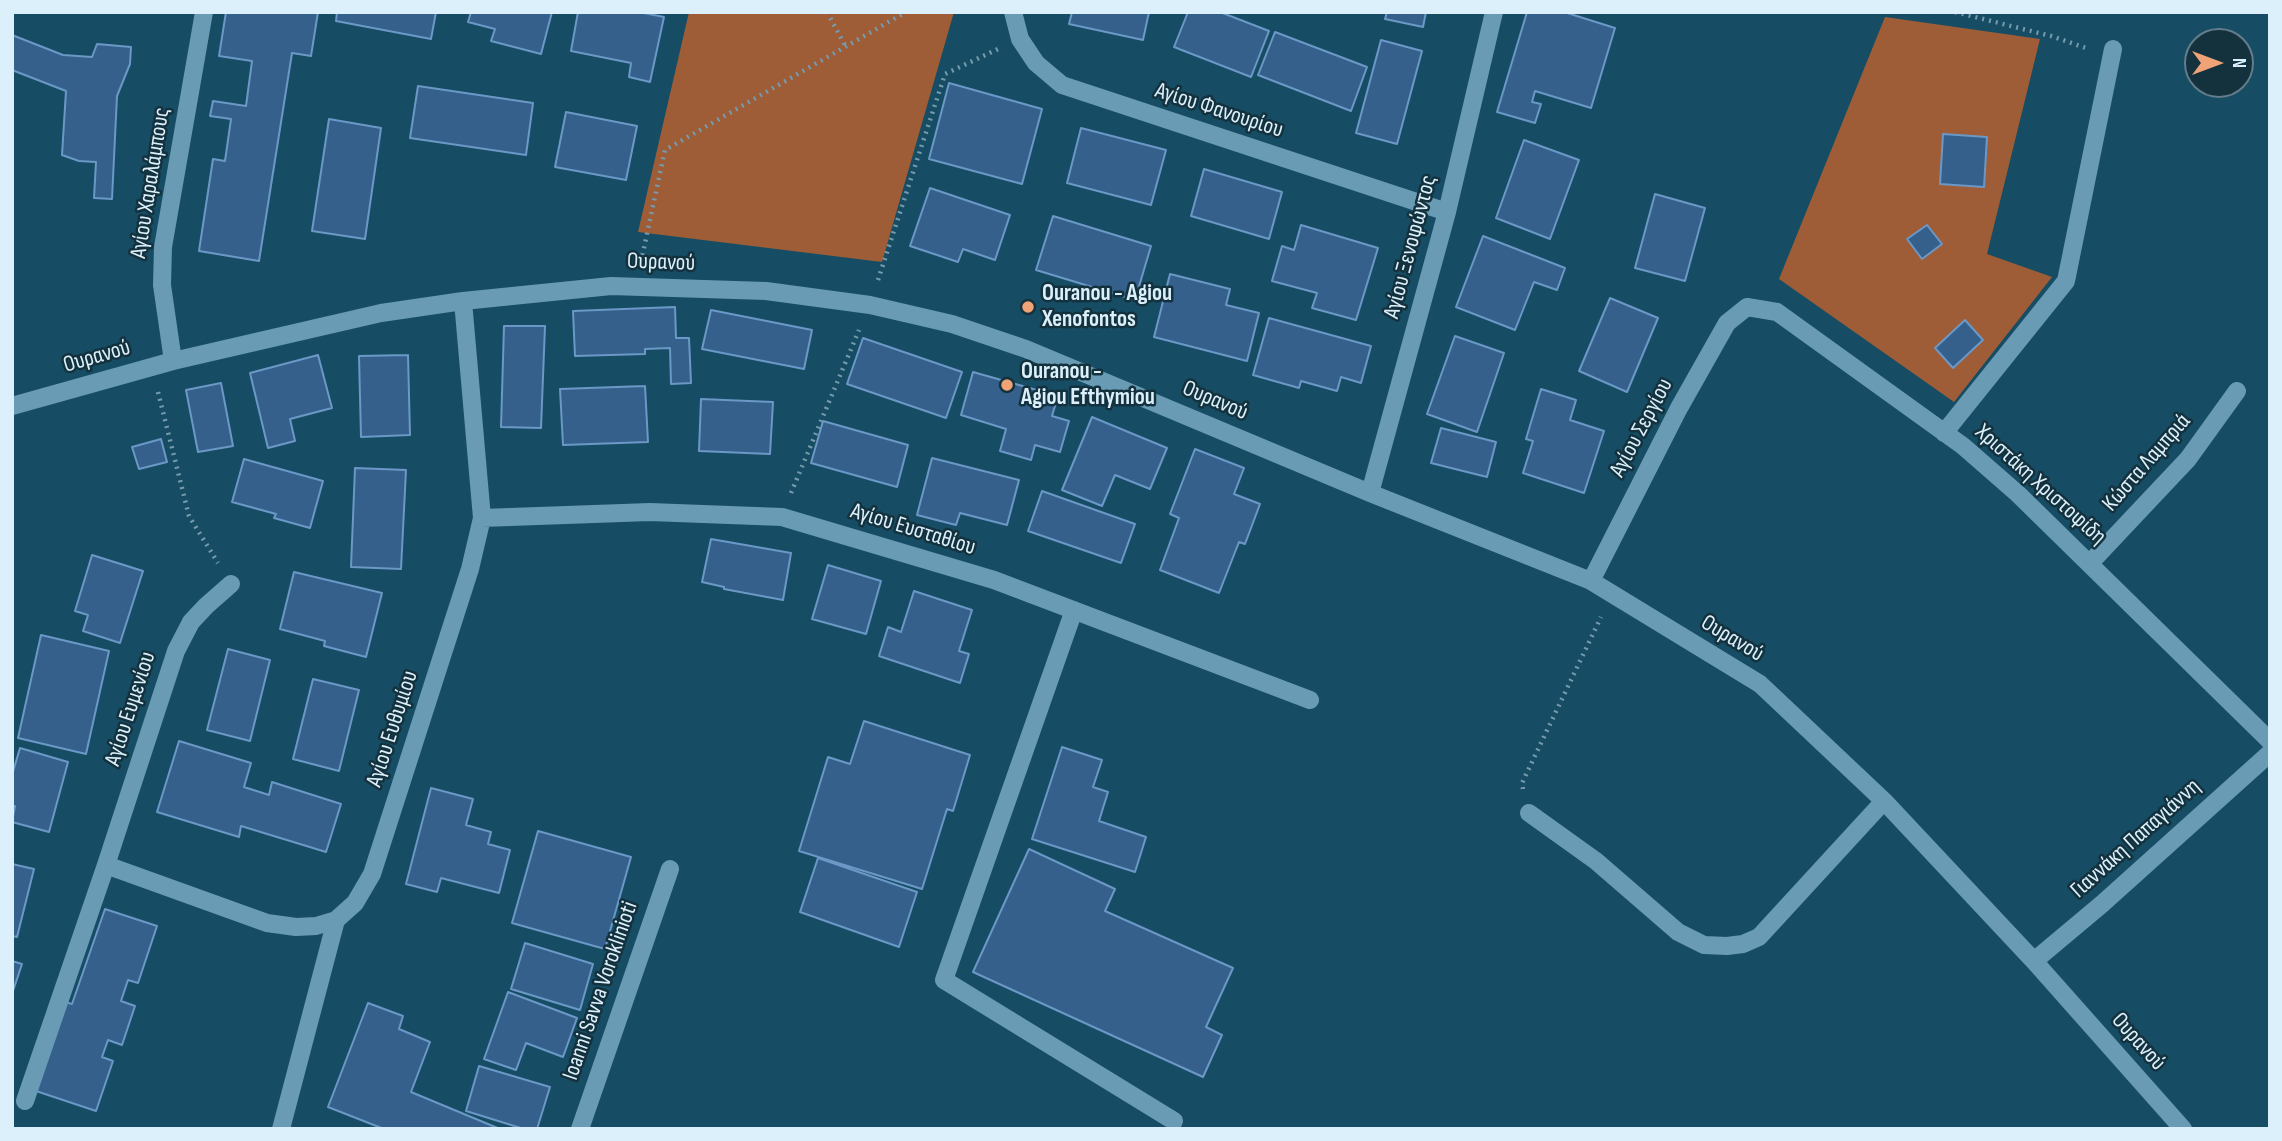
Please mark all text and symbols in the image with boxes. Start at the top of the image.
north arrow [2184,28,2254,98]
text: N [2227,58,2250,68]
street label: Αγίου Φανουρίου [1151,77,1287,145]
street label: Αγίου Χαραλάμπους [125,106,177,260]
street label: Αγίου Ξενοφώντος [1379,172,1443,322]
street label: Ουρανού [626,248,696,278]
place label: Ouranou - Agiou Xenofontos [1042,280,1172,334]
marker: Ouranou - Agiou Xenofontos [1020,299,1036,315]
street label: Ουρανού [60,334,134,380]
place label: Ouranou - Agiou Efthymiou [1021,358,1155,412]
street label: Αγίου Σεργίου [1605,374,1679,482]
street label: Ουρανού [1178,375,1252,427]
marker: Ouranou - Agiou Efthymiou [999,377,1015,393]
street label: Κώστα Λαμπριά [2097,409,2197,517]
street label: Χριστάκη Χριστοφίδη [1969,419,2111,551]
street label: Αγίου Ευσταθίου [847,498,979,562]
street label: Ουρανού [1696,610,1768,668]
street label: Αγίου Ευμενίου [100,648,162,770]
street label: Αγίου Ευθυμίου [361,668,425,790]
street label: Γιαννάκη Παπαγιάννη [2065,773,2207,905]
street label: Ioanni Savva Voroklinioti [558,898,644,1084]
street label: Ουρανού [2105,1007,2171,1077]

